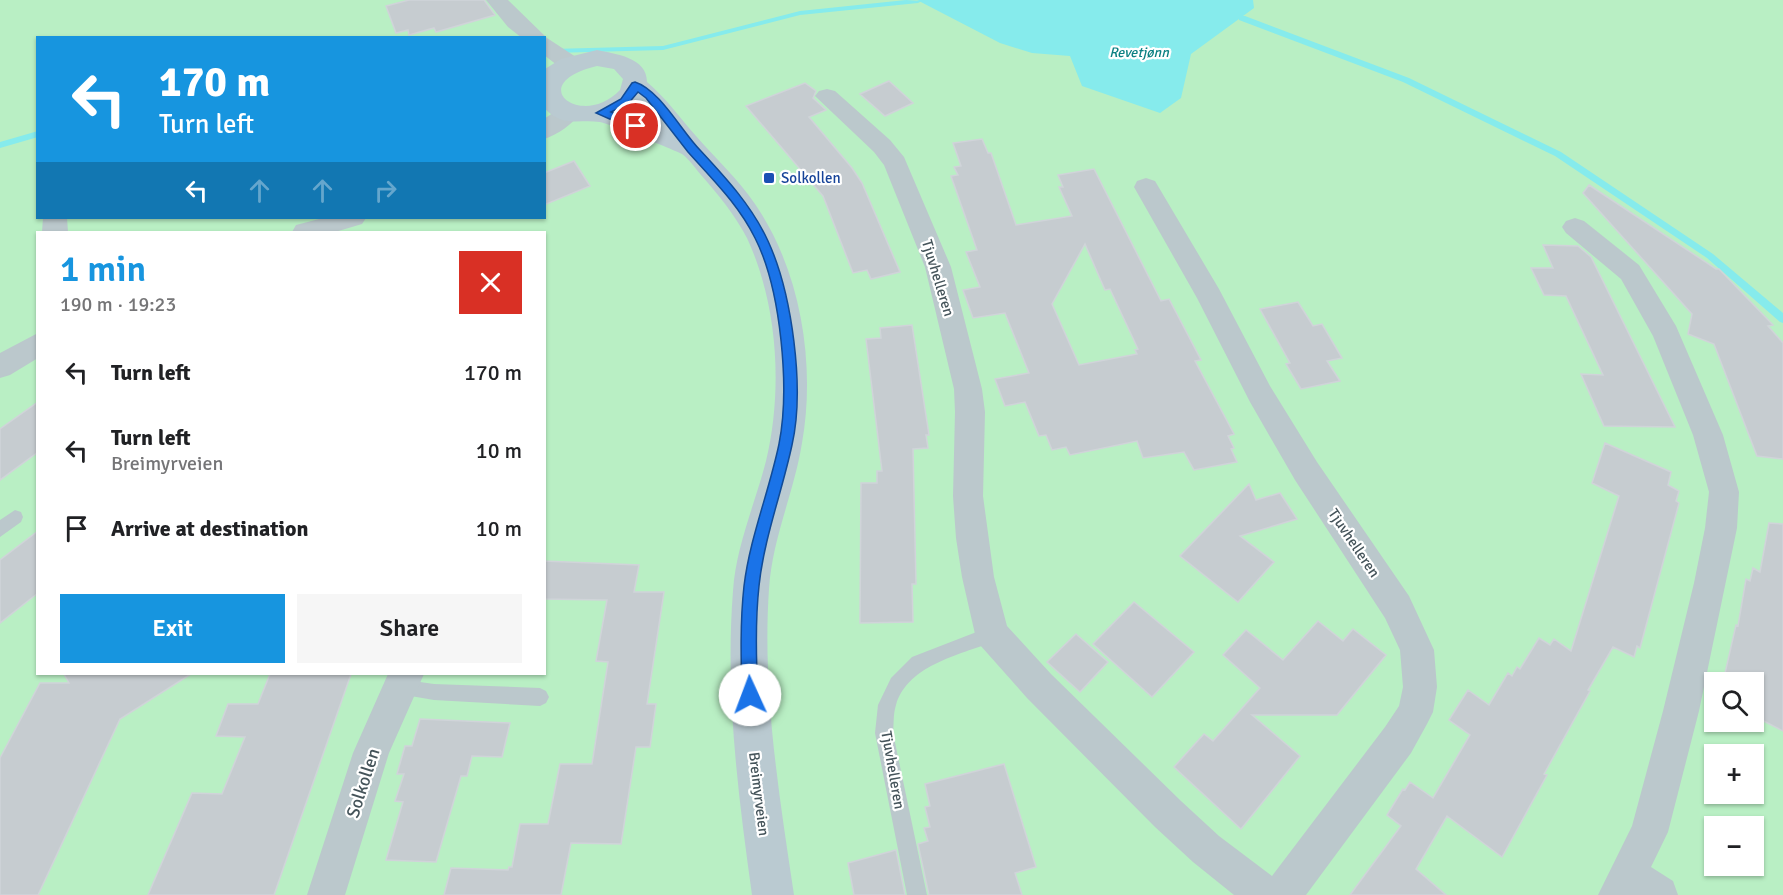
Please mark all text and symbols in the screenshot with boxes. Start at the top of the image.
water label: Revetjønn [1109,44,1169,61]
text: 170 m [159,57,270,108]
icon: left [60,60,138,138]
pin [610,100,661,151]
text: Turn left [159,108,254,141]
icon: arrive [619,109,652,142]
place label: Solkollen [781,169,841,187]
marker: Solkollen [762,171,776,185]
icon: left [180,174,213,207]
icon: ahead [243,174,276,207]
icon: ahead [306,174,339,207]
icon: right [369,174,402,207]
street label: Tjuvhelleren [918,238,958,318]
text: 1 min [60,247,146,292]
button: close [459,251,522,314]
text: 190 m · 19:23 [60,292,176,317]
icon: left [60,356,93,389]
text: Turn left [111,359,191,386]
text: 170 m [464,359,522,386]
text: Turn left [111,424,191,451]
icon: left [60,434,93,467]
text: 10 m [476,437,522,464]
text: Breimyrveien [111,451,223,476]
street label: Tjuvhelleren [1324,505,1384,581]
icon: arrive [60,512,93,545]
text: Arrive at destination [111,515,308,542]
text: 10 m [476,515,522,542]
button: Exit [60,594,285,663]
button: Share [297,594,522,663]
position arrow [718,663,782,727]
map controls [1704,672,1764,876]
button: search [1704,672,1764,732]
street label: Tjuvhelleren [877,729,909,811]
button: + [1704,744,1764,804]
street label: Solkollen [341,746,385,820]
street label: Breimyrveien [745,751,773,837]
button: − [1704,816,1764,876]

